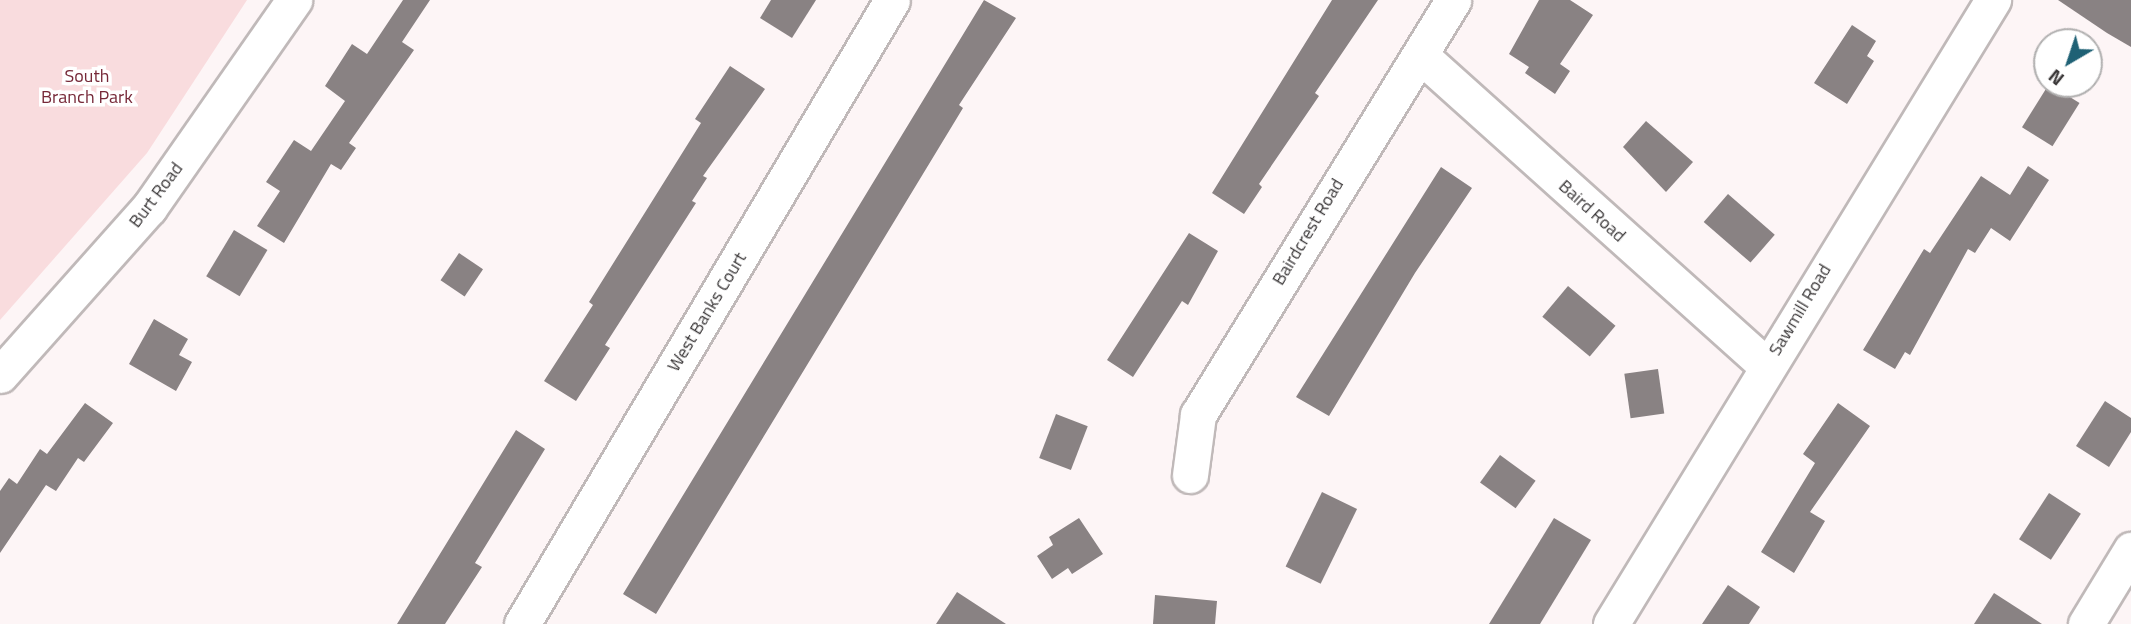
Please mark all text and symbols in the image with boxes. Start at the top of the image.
north arrow [2033,28,2103,98]
text: N [2041,63,2070,94]
park label: South Branch Park [41,66,133,108]
street label: Burt Road [124,158,188,232]
street label: Bairdcrest Road [1268,175,1348,289]
street label: Baird Road [1554,175,1630,247]
street label: West Banks Court [663,248,751,376]
street label: Sawmill Road [1764,260,1836,360]

